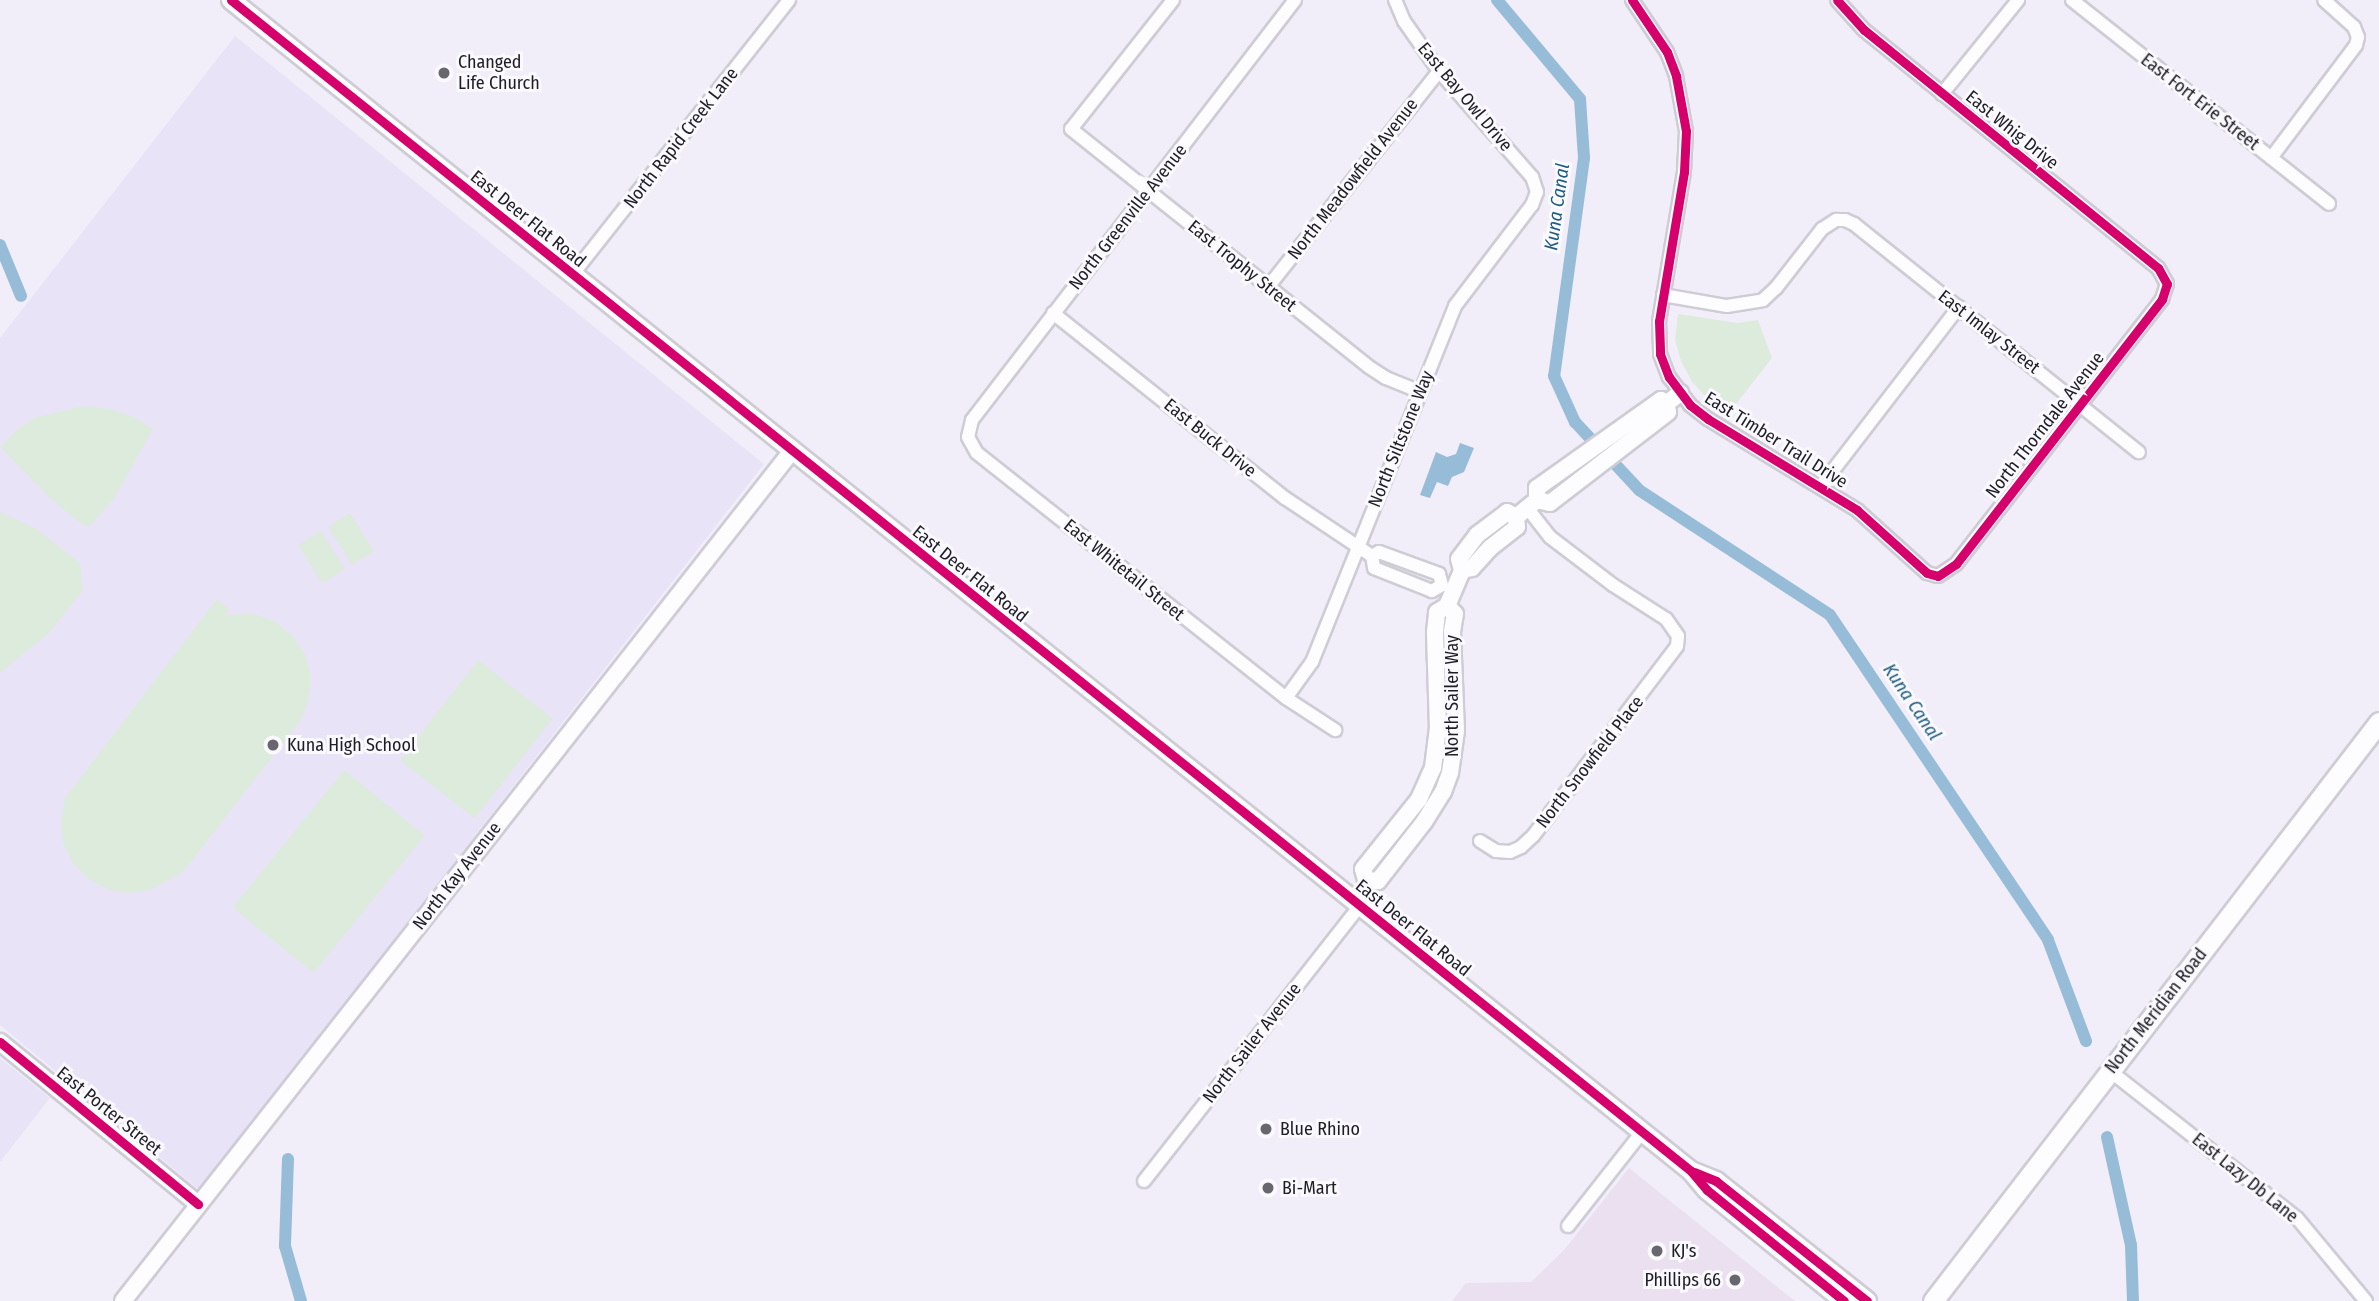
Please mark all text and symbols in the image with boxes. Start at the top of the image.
street label: East Bay Owl Drive [1413,38,1517,156]
street label: East Fort Erie Street [2136,49,2264,155]
place label: Changed Life Church [458,52,540,94]
street label: North Rapid Creek Lane [619,63,743,213]
marker: Changed Life Church [436,65,452,81]
street label: East Whig Drive [1961,86,2063,174]
street label: North Meadowfield Avenue [1283,94,1423,264]
street label: North Greenville Avenue [1064,140,1192,294]
water label: Kuna Canal [1540,162,1574,252]
street label: East Deer Flat Road [466,166,590,272]
street label: East Trophy Street [1183,216,1301,316]
street label: East Imlay Street [1934,286,2044,378]
street label: North Thorndale Avenue [1981,348,2109,502]
street label: North Siltstone Way [1364,368,1438,510]
street label: East Timber Trail Drive [1701,387,1851,493]
street label: East Buck Drive [1160,394,1260,482]
street label: East Whitetail Street [1059,515,1189,625]
street label: East Deer Flat Road [908,521,1032,627]
street label: North Sailer Way [1441,635,1463,757]
water label: Kuna Canal [1878,659,1946,745]
street label: North Snowfield Place [1532,692,1648,832]
place label: Kuna High School [287,734,416,756]
marker: Kuna High School [265,737,281,753]
street label: North Kay Avenue [408,818,506,934]
street label: East Deer Flat Road [1351,875,1475,981]
street label: North Meridian Road [2100,944,2212,1078]
street label: North Sailer Avenue [1198,979,1306,1107]
street label: East Porter Street [52,1062,166,1160]
place label: Blue Rhino [1280,1118,1360,1140]
marker: Blue Rhino [1258,1121,1274,1137]
street label: East Lazy Db Lane [2188,1129,2302,1227]
place label: Bi-Mart [1282,1177,1337,1199]
marker: Bi-Mart [1260,1180,1276,1196]
place label: KJ's [1671,1240,1697,1262]
marker: KJ's [1649,1243,1665,1259]
place label: Phillips 66 [1645,1269,1721,1291]
marker: Phillips 66 [1727,1272,1743,1288]

